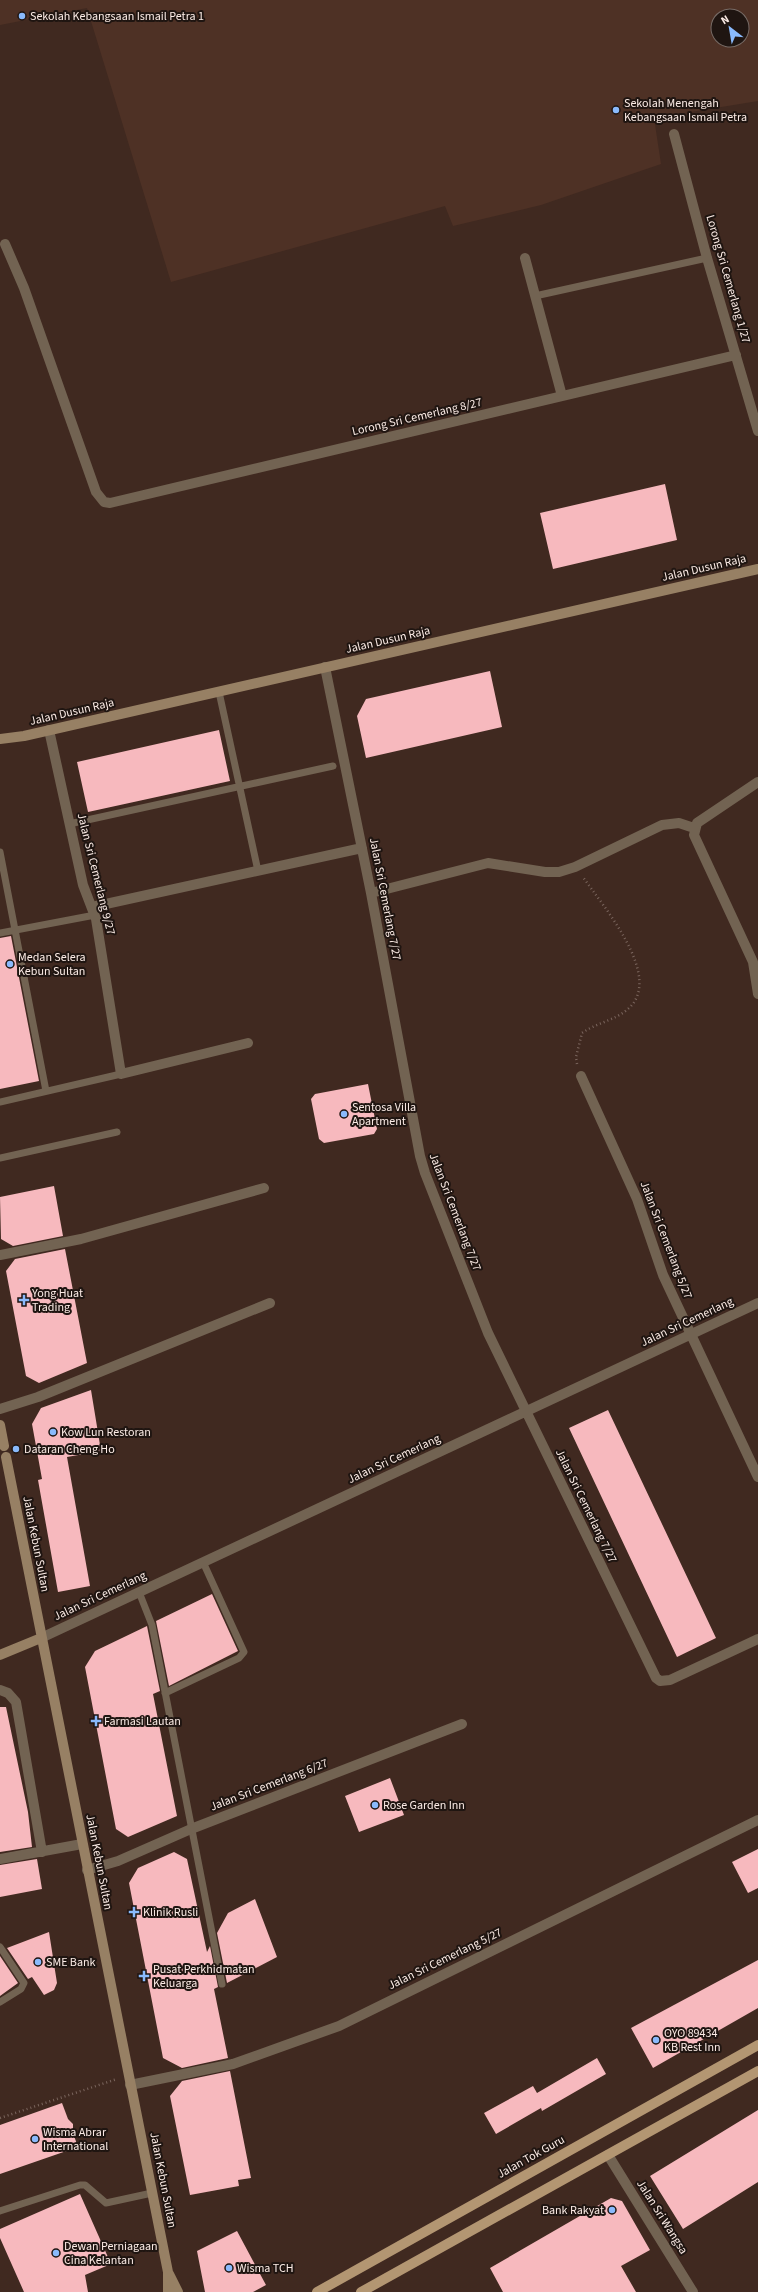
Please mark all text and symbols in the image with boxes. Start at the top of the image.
place label: Sekolah Kebangsaan Ismail Petra 1 [30,8,204,25]
north arrow [710,8,750,48]
marker: Sekolah Kebangsaan Ismail Petra 1 [17,11,27,21]
text: N [718,12,732,28]
place label: Sekolah Menengah Kebangsaan Ismail Petra [624,95,747,126]
marker: Sekolah Menengah Kebangsaan Ismail Petra [611,105,621,115]
street label: Lorong Sri Cemerlang 1/27 [702,213,754,345]
street label: Lorong Sri Cemerlang 8/27 [350,394,484,440]
street label: Jalan Dusun Raja [660,550,748,586]
street label: Jalan Dusun Raja [344,622,432,658]
street label: Jalan Dusun Raja [28,694,116,730]
street label: Jalan Sri Cemerlang 9/27 [73,811,119,937]
street label: Jalan Sri Cemerlang 7/27 [365,836,405,962]
place label: Medan Selera Kebun Sultan [18,949,86,980]
marker: Medan Selera Kebun Sultan [5,959,15,969]
place label: Sentosa Villa Apartment [352,1099,416,1130]
marker: Sentosa Villa Apartment [339,1109,349,1119]
street label: Jalan Sri Cemerlang 7/27 [425,1151,485,1273]
street label: Jalan Sri Cemerlang 5/27 [636,1179,696,1301]
place label: Yong Huat Trading [31,1285,83,1316]
street label: Jalan Sri Cemerlang [638,1293,736,1351]
marker: Yong Huat Trading [19,1295,29,1305]
place label: Kow Lun Restoran [61,1424,151,1441]
marker: Kow Lun Restoran [48,1427,58,1437]
street label: Jalan Sri Cemerlang [345,1430,443,1488]
place label: Dataran Cheng Ho [24,1441,115,1458]
marker: Dataran Cheng Ho [11,1444,21,1454]
street label: Jalan Sri Cemerlang 7/27 [551,1446,621,1566]
street label: Jalan Kebun Sultan [18,1495,54,1593]
street label: Jalan Sri Cemerlang [51,1567,149,1625]
place label: Farmasi Lautan [104,1713,181,1730]
marker: Farmasi Lautan [91,1716,101,1726]
street label: Jalan Sri Cemerlang 6/27 [208,1755,330,1815]
place label: Rose Garden Inn [383,1797,465,1814]
marker: Rose Garden Inn [370,1800,380,1810]
street label: Jalan Kebun Sultan [81,1813,117,1911]
place label: Klinik Rusli [143,1904,198,1921]
marker: Klinik Rusli [128,1906,140,1918]
street label: Jalan Sri Cemerlang 5/27 [385,1924,505,1994]
place label: SME Bank [46,1954,96,1971]
marker: SME Bank [33,1957,43,1967]
place label: Pusat Perkhidmatan Keluarga [153,1961,255,1992]
marker: Pusat Perkhidmatan Keluarga [138,1970,150,1982]
place label: OYO 89434 KB Rest Inn [664,2025,721,2056]
marker: OYO 89434 KB Rest Inn [651,2035,661,2045]
place label: Wisma Abrar International [43,2124,108,2155]
street label: Jalan Kebun Sultan [145,2131,181,2229]
street label: Jalan Tok Guru [494,2131,568,2183]
marker: Wisma Abrar International [30,2134,40,2144]
street label: Jalan Sri Wangsa [632,2177,692,2257]
place label: Bank Rakyat [542,2202,604,2219]
marker: Bank Rakyat [607,2205,617,2215]
place label: Dewan Perniagaan Cina Kelantan [64,2238,158,2269]
marker: Dewan Perniagaan Cina Kelantan [51,2248,61,2258]
place label: Wisma TCH [237,2260,294,2277]
marker: Wisma TCH [224,2263,234,2273]

